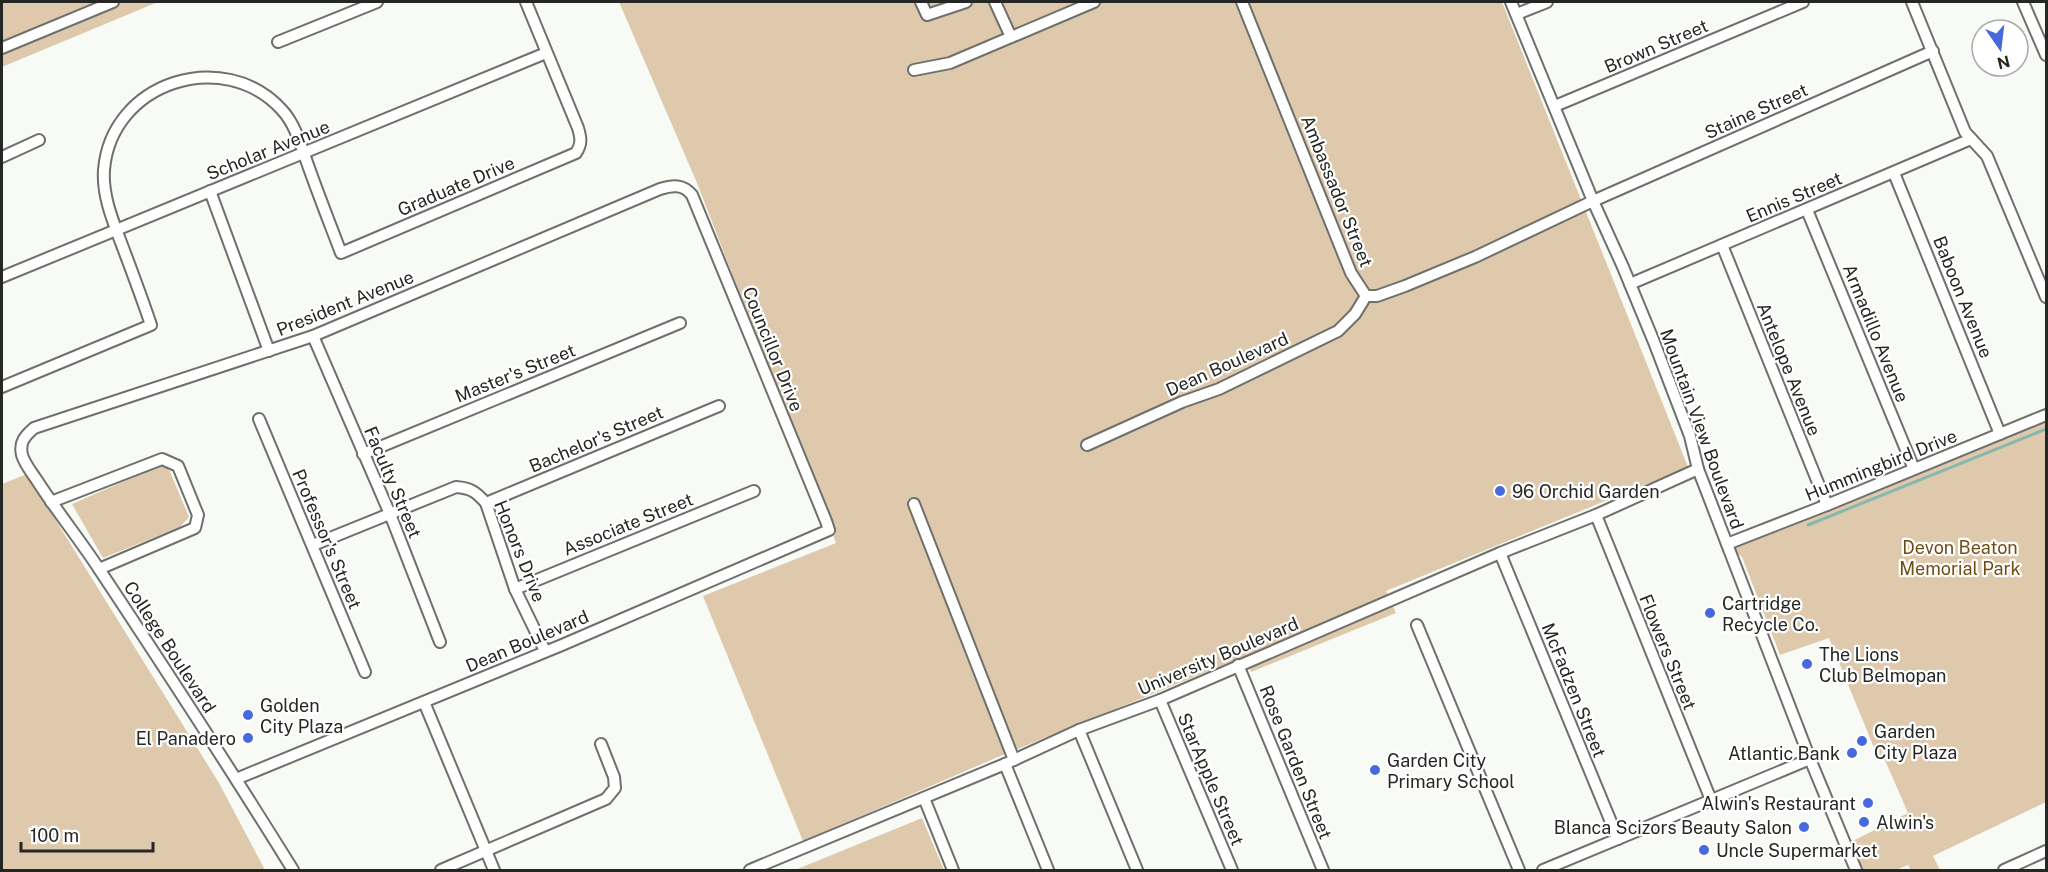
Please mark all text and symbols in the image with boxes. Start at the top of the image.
street label: Brown Street [1601,15,1711,77]
north arrow [1970,18,2030,78]
text: N [1995,51,2012,73]
street label: Staine Street [1701,79,1811,143]
street label: Ambassador Street [1297,112,1377,270]
street label: Scholar Avenue [203,116,333,184]
street label: Graduate Drive [394,152,518,220]
street label: Ennis Street [1743,167,1845,227]
street label: Baboon Avenue [1929,233,1997,361]
street label: Armadillo Avenue [1839,261,1913,405]
street label: President Avenue [273,266,417,340]
street label: Councillor Drive [738,284,808,414]
street label: Antelope Avenue [1753,299,1825,439]
street label: Mountain View Boulevard [1656,326,1748,532]
street label: Dean Boulevard [1163,328,1291,400]
street label: Master's Street [452,339,578,407]
street label: Bachelor's Street [526,401,666,477]
street label: Faculty Street [360,423,426,541]
street label: Hummingbird Drive [1802,425,1960,505]
street label: Professor's Street [288,466,366,612]
place label: 96 Orchid Garden [1512,481,1660,502]
marker: 96 Orchid Garden [1493,484,1507,498]
street label: Associate Street [560,488,696,560]
street label: Honors Drive [490,497,550,605]
park label: Devon Beaton Memorial Park [1899,537,2021,579]
street label: College Boulevard [120,577,220,717]
street label: Flowers Street [1635,591,1701,713]
place label: Cartridge Recycle Co. [1722,593,1819,635]
street label: Dean Boulevard [462,606,592,676]
marker: Cartridge Recycle Co. [1703,606,1717,620]
street label: University Boulevard [1135,613,1301,699]
street label: McFadzen Street [1538,620,1610,760]
place label: The Lions Club Belmopan [1819,644,1947,686]
marker: The Lions Club Belmopan [1800,657,1814,671]
street label: Rose Garden Street [1256,682,1336,842]
place label: Golden City Plaza [260,695,343,737]
marker: Golden City Plaza [241,708,255,722]
street label: StarApple Street [1174,710,1248,848]
place label: Garden City Plaza [1874,721,1957,763]
place label: El Panadero [136,728,236,749]
marker: El Panadero [241,731,255,745]
marker: Garden City Plaza [1855,734,1869,748]
place label: Atlantic Bank [1728,743,1840,764]
marker: Atlantic Bank [1845,746,1859,760]
place label: Garden City Primary School [1387,750,1515,792]
marker: Garden City Primary School [1368,763,1382,777]
place label: Alwin's Restaurant [1702,793,1856,814]
marker: Alwin's Restaurant [1861,796,1875,810]
place label: Alwin's [1876,812,1934,833]
scale bar [21,815,153,853]
marker: Alwin's [1857,815,1871,829]
place label: Blanca Scizors Beauty Salon [1554,817,1792,838]
marker: Blanca Scizors Beauty Salon [1797,820,1811,834]
text: 100 m [30,825,79,846]
place label: Uncle Supermarket [1716,840,1878,861]
marker: Uncle Supermarket [1697,843,1711,857]

